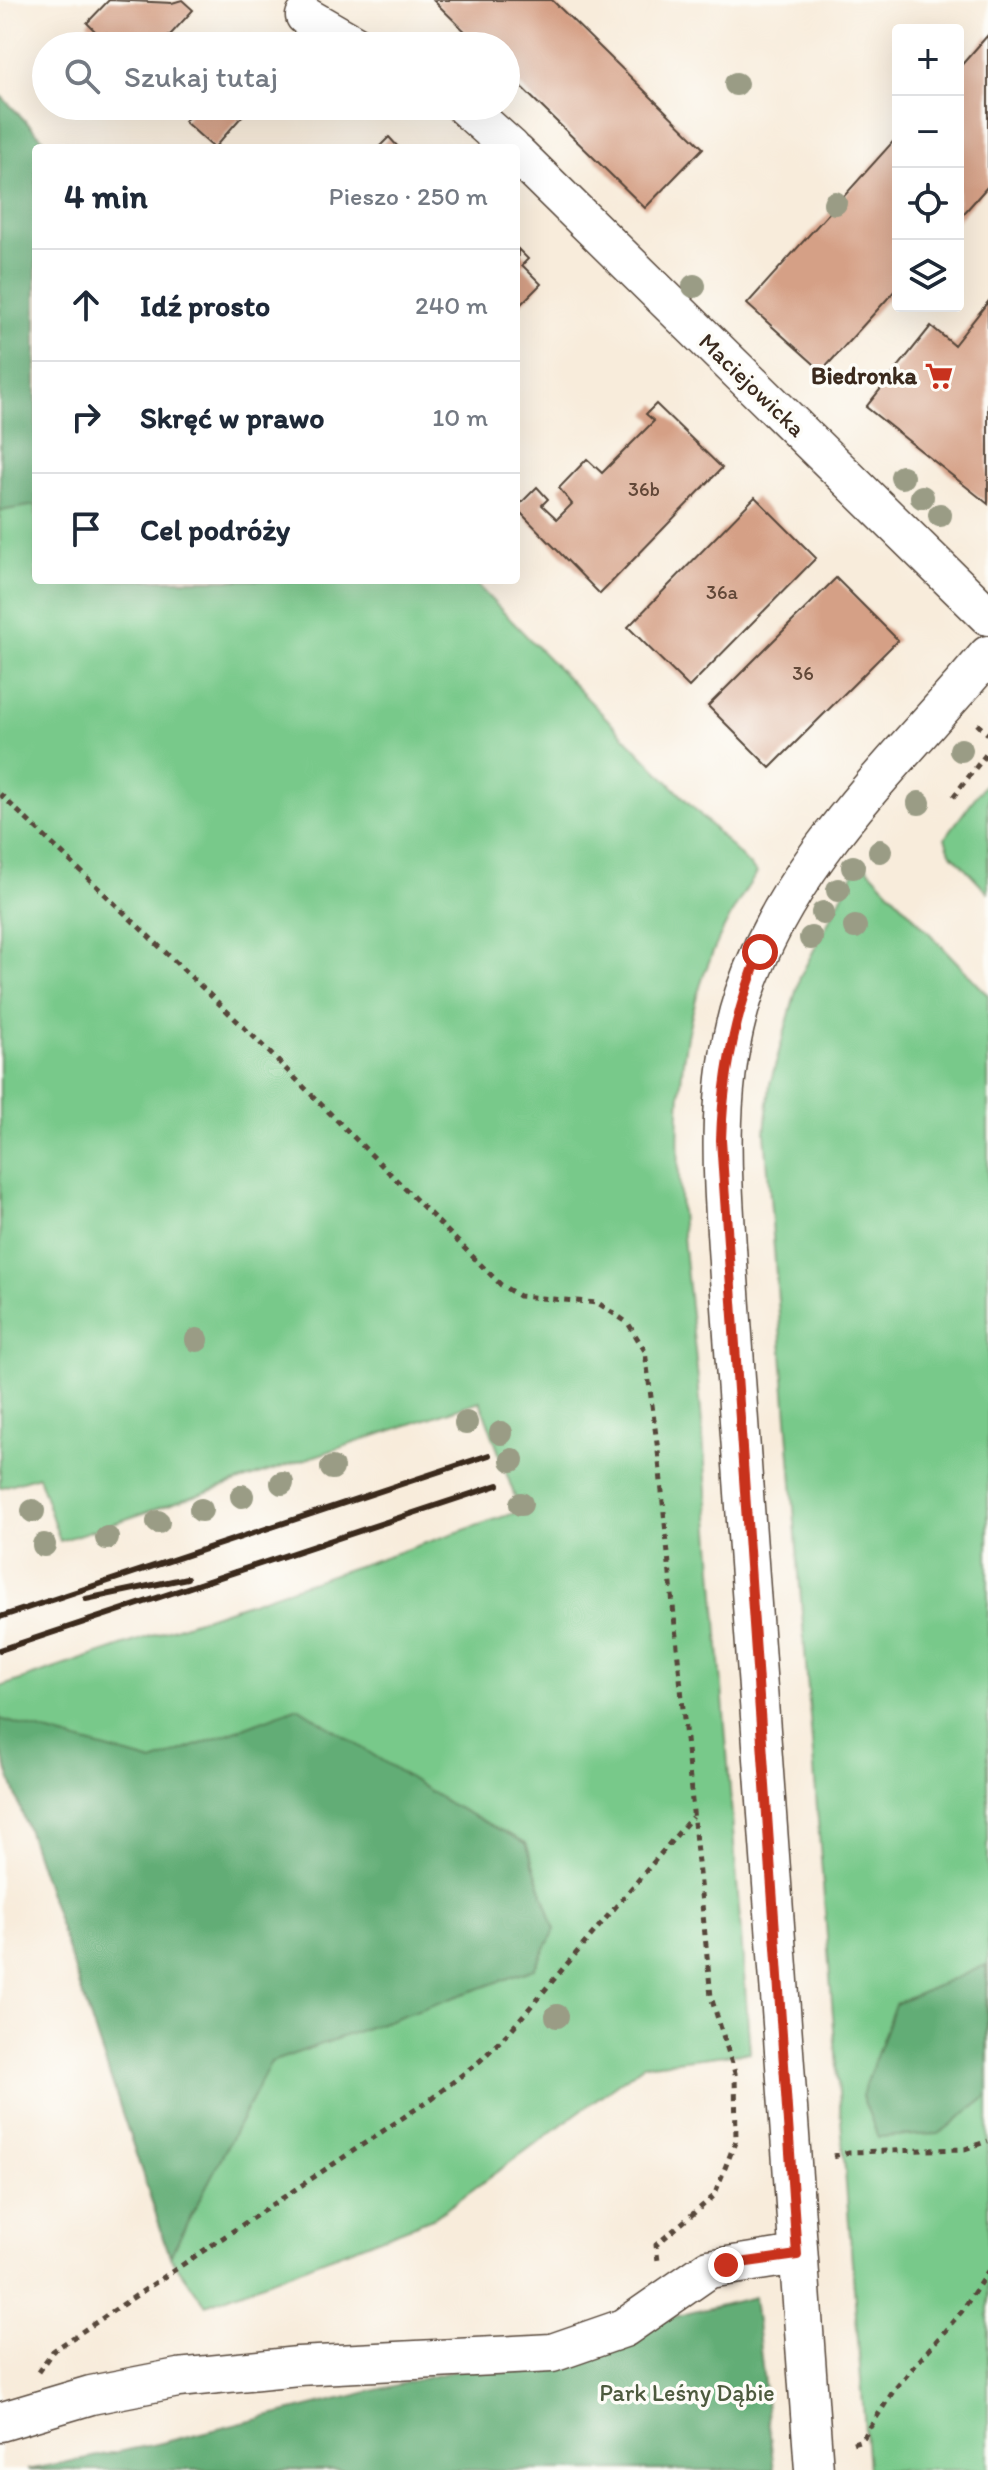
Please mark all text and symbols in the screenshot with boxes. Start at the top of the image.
map controls [892,24,964,312]
button: + [892,24,964,96]
search box [32,32,520,120]
icon: search [60,54,104,98]
text: Szukaj tutaj [124,58,278,95]
button: − [892,96,964,168]
button: locate [892,168,964,240]
text: 4 min [64,176,148,217]
text: Pieszo · 250 m [329,180,488,212]
button: layers [892,240,964,312]
icon: ahead [64,283,108,327]
text: Idź prosto [140,287,270,324]
text: 240 m [415,289,488,321]
street label: Maciejowicka [693,327,812,443]
place label: Biedronka [811,361,917,390]
supermarket icon: Biedronka [924,361,954,391]
icon: right [64,395,108,439]
text: Skręć w prawo [140,399,324,436]
text: 10 m [432,401,488,433]
house number: 36b [628,477,660,501]
icon: arrive [64,507,108,551]
text: Cel podróży [140,511,290,548]
house number: 36a [706,580,739,604]
house number: 36 [792,661,814,685]
route start [742,934,778,970]
route end [708,2247,744,2283]
park label: Park Leśny Dąbie [599,2378,775,2407]

